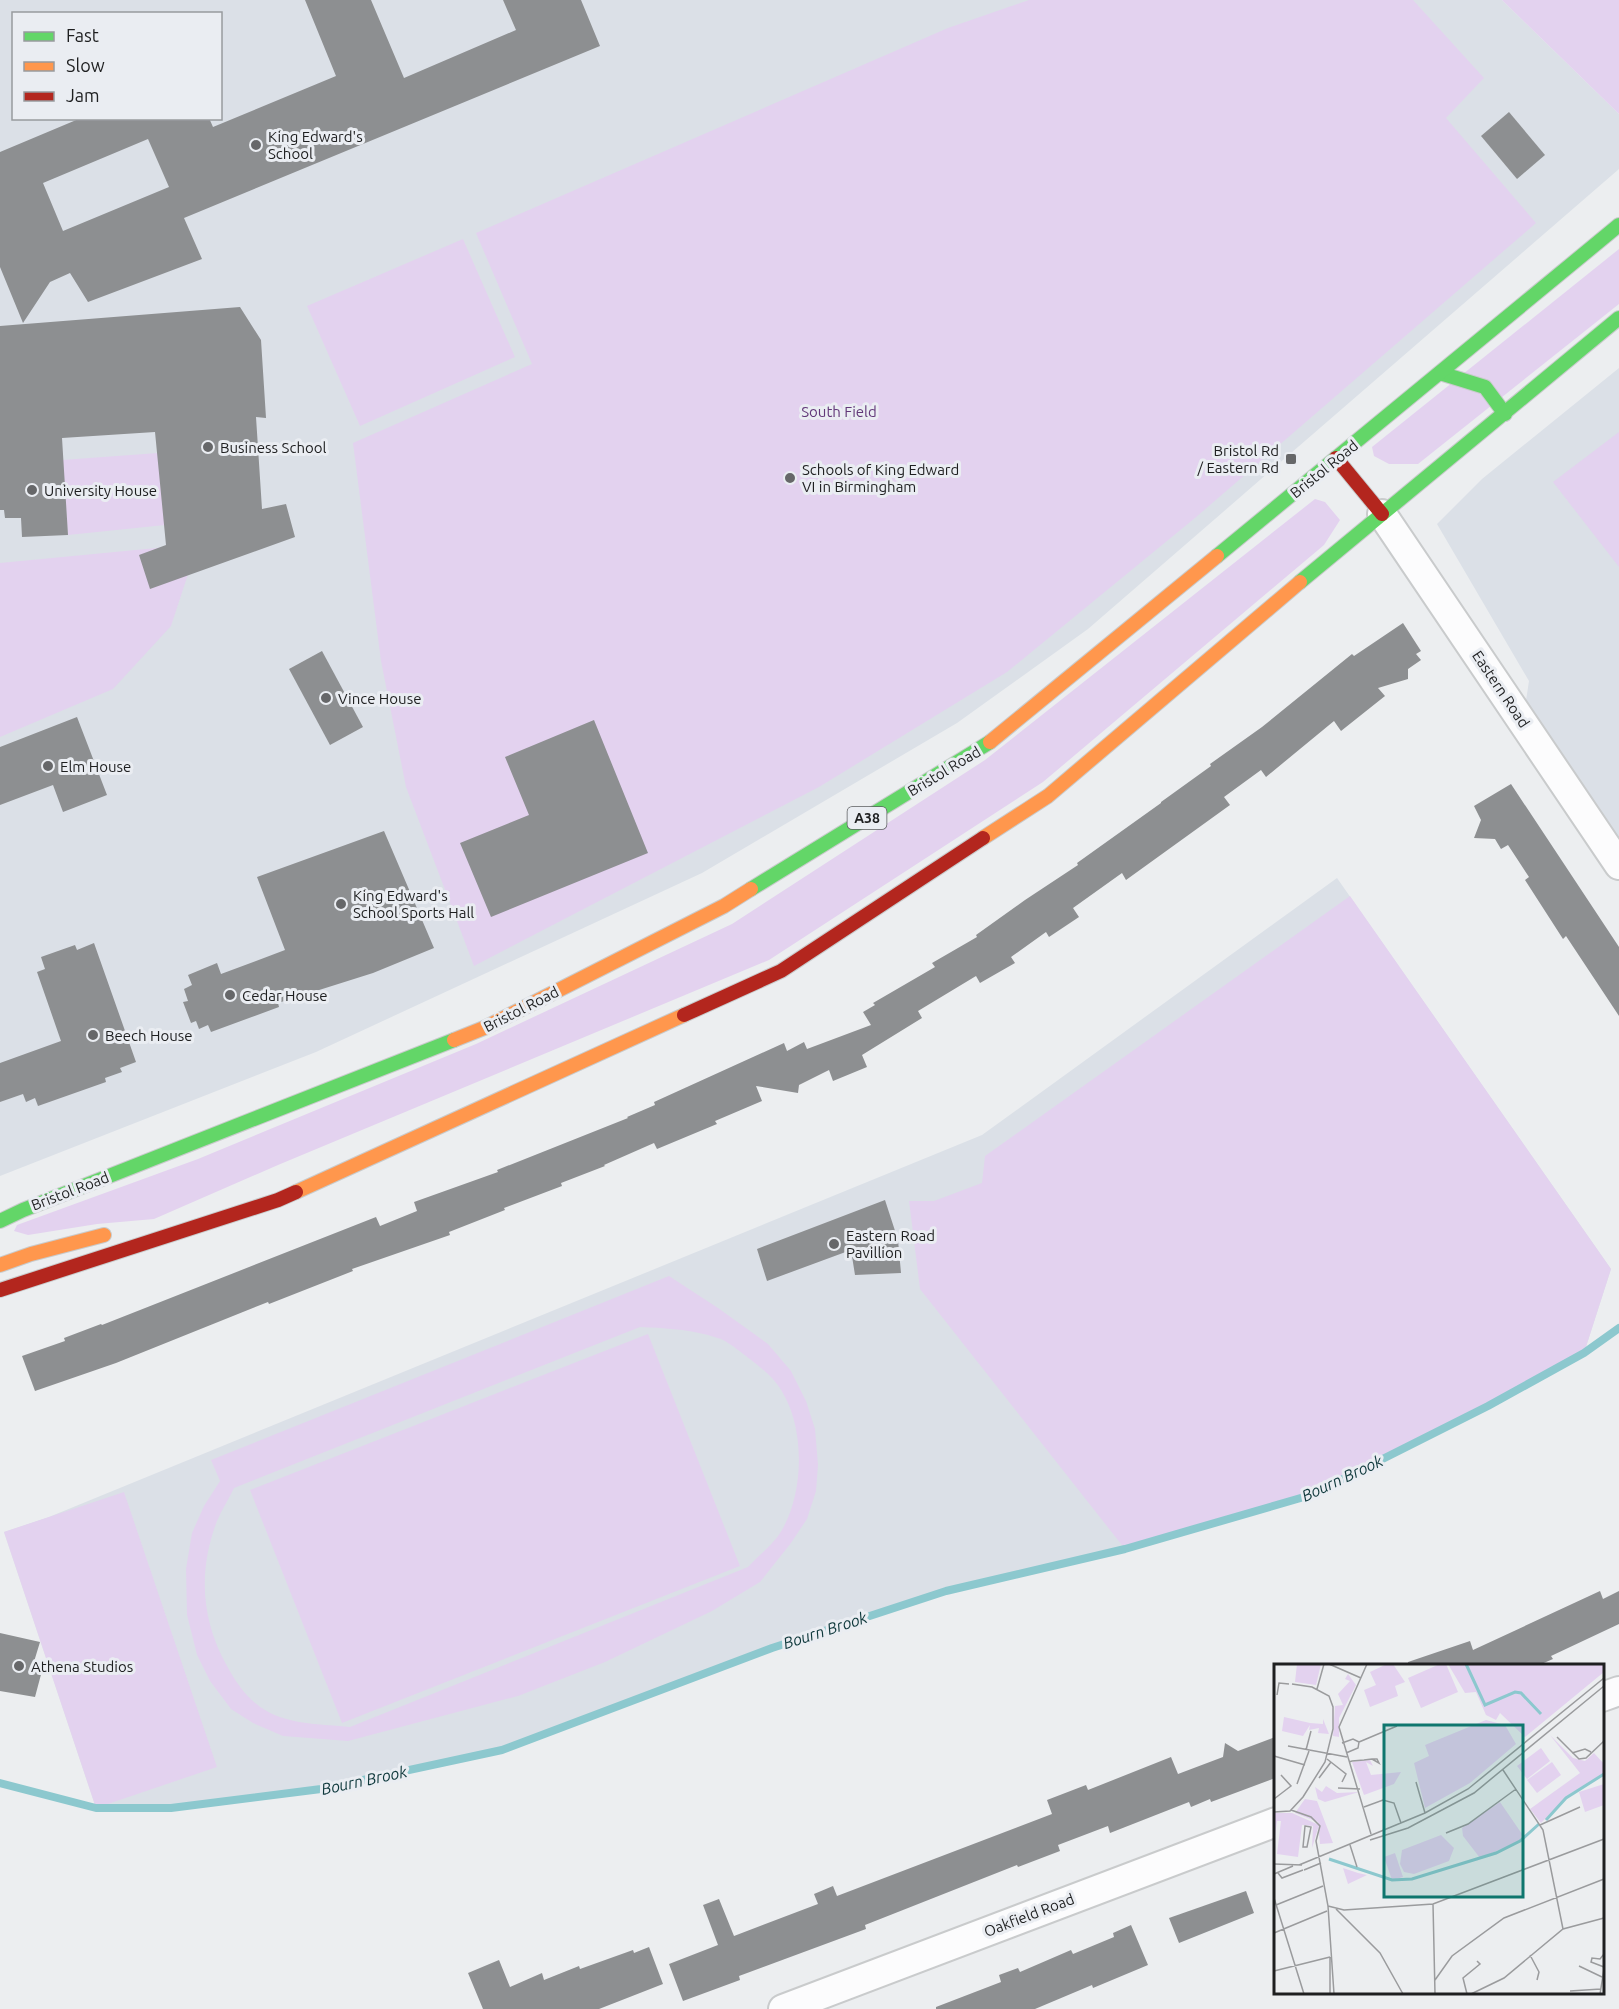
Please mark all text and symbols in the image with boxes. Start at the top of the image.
legend [12,12,222,120]
text: Fast [66,25,99,45]
text: Slow [66,55,105,75]
text: Jam [66,85,100,105]
place label: King Edward's School [268,128,363,162]
marker: King Edward's School [249,138,263,152]
park label: South Field [801,403,877,420]
street label: Bristol Road [1287,437,1361,501]
place label: Business School [220,439,326,456]
marker: Business School [201,440,215,454]
place label: Bristol Rd / Eastern Rd [1197,442,1279,476]
marker: Bristol Rd / Eastern Rd [1284,452,1298,466]
place label: Schools of King Edward VI in Birmingham [802,461,959,495]
marker: Schools of King Edward VI in Birmingham [783,471,797,485]
place label: University House [44,482,157,499]
marker: University House [25,483,39,497]
street label: Eastern Road [1469,647,1533,731]
place label: Vince House [338,690,421,707]
marker: Vince House [319,691,333,705]
street label: Bristol Road [904,743,984,799]
place label: Elm House [60,758,131,775]
marker: Elm House [41,759,55,773]
road number: A38 [848,807,886,829]
place label: King Edward's School Sports Hall [353,887,474,921]
marker: King Edward's School Sports Hall [334,897,348,911]
street label: Bristol Road [481,983,561,1035]
place label: Cedar House [242,987,328,1004]
marker: Cedar House [223,988,237,1002]
place label: Beech House [105,1027,193,1044]
marker: Beech House [86,1028,100,1042]
street label: Bristol Road [29,1168,111,1214]
place label: Eastern Road Pavillion [846,1227,935,1261]
marker: Eastern Road Pavillion [827,1237,841,1251]
water label: Bourn Brook [1299,1451,1386,1505]
water label: Bourn Brook [781,1608,870,1652]
place label: Athena Studios [31,1658,133,1675]
marker: Athena Studios [12,1659,26,1673]
inset map [1274,1664,1604,1994]
water label: Bourn Brook [319,1762,409,1798]
street label: Oakfield Road [981,1890,1077,1940]

